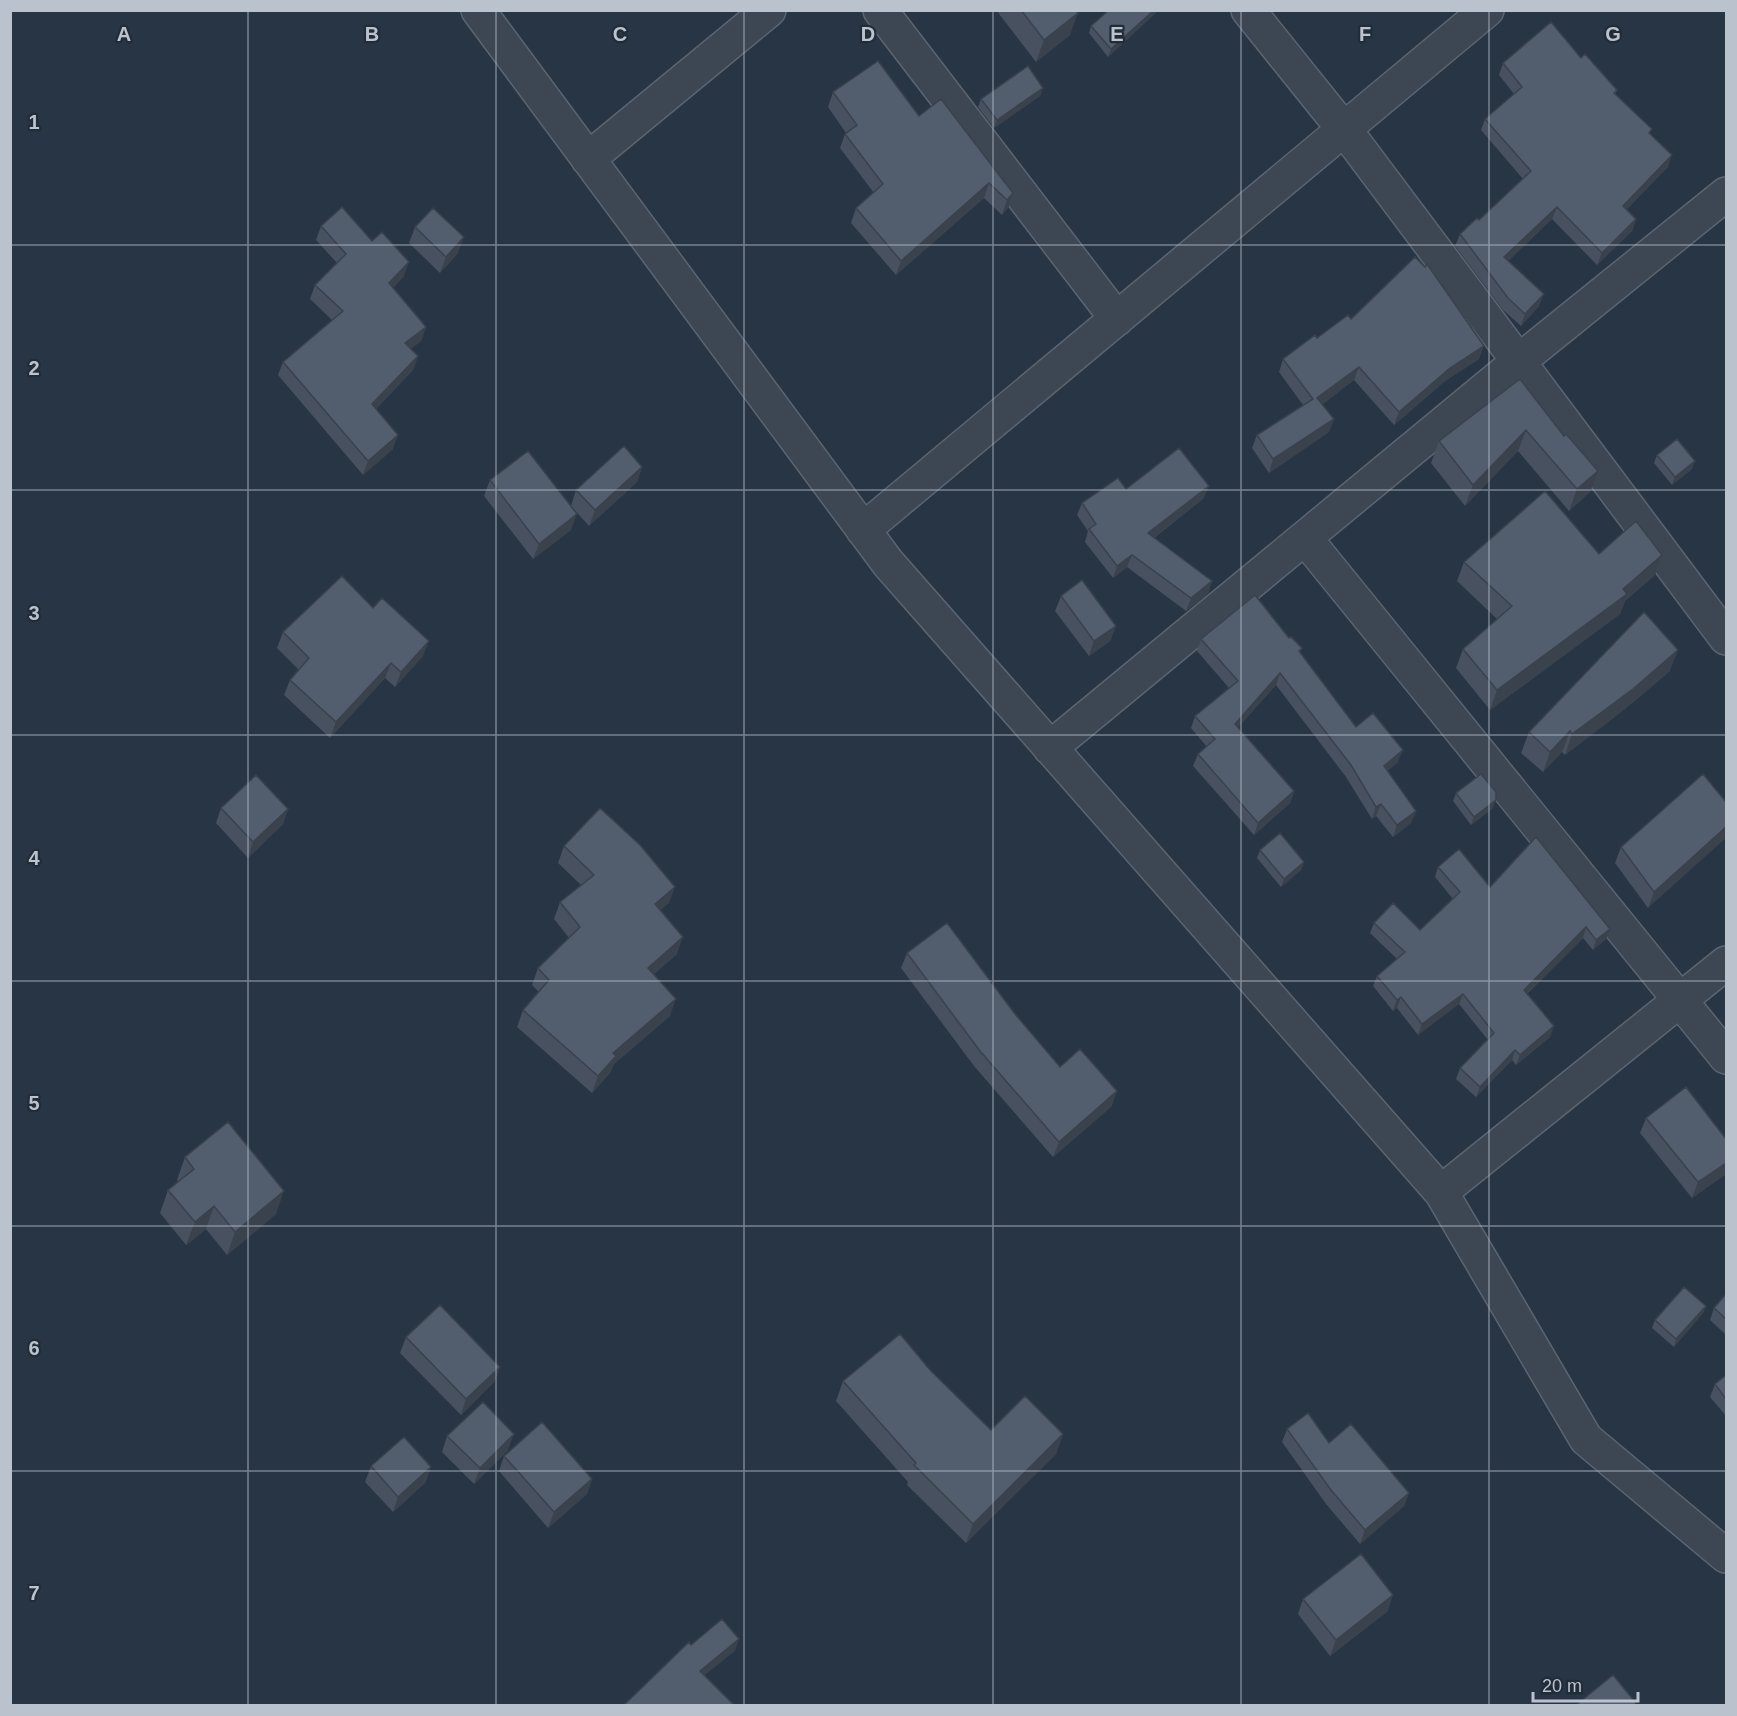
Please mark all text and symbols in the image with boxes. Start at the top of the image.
text: A [117,23,131,45]
text: B [365,23,379,45]
text: C [613,23,627,45]
text: D [861,23,875,45]
text: E [1110,23,1124,45]
text: F [1359,23,1371,45]
text: G [1605,23,1621,45]
text: 1 [28,111,40,133]
text: 2 [28,357,40,379]
text: 3 [28,602,40,624]
text: 4 [28,847,40,869]
text: 5 [28,1092,40,1114]
text: 6 [28,1337,40,1359]
text: 7 [28,1582,40,1604]
scale bar [1533,1665,1638,1703]
text: 20 m [1542,1676,1582,1696]

